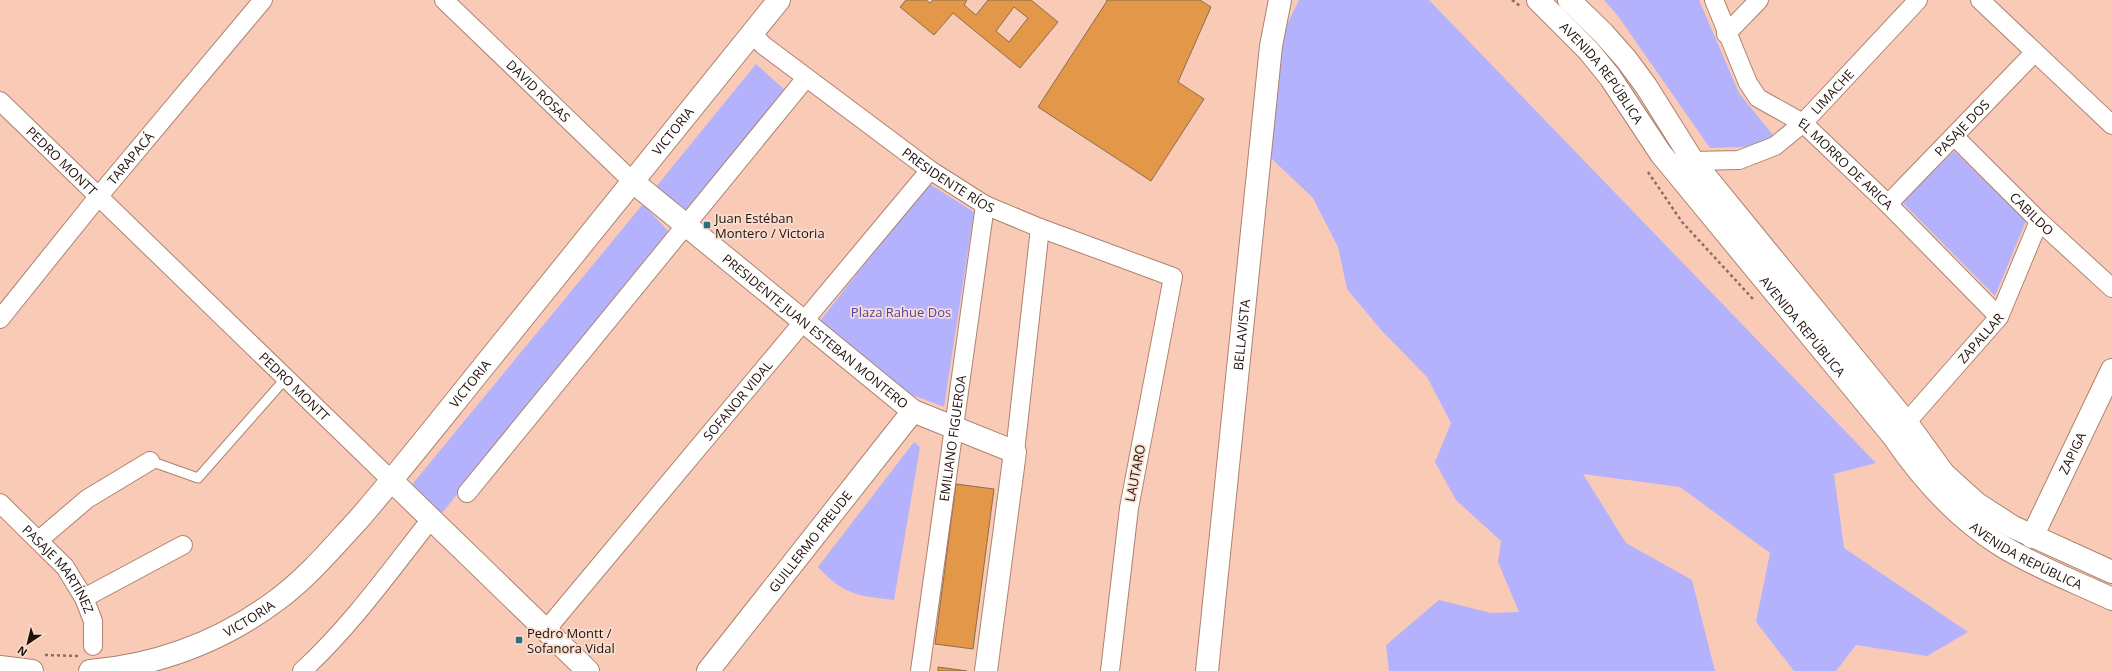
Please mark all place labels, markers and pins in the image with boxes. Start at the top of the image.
place label: Juan Estéban Montero / Victoria [713,209,825,242]
marker: Juan Estéban Montero / Victoria [702,220,712,230]
place label: Pedro Montt / Sofanora Vidal [527,624,615,657]
marker: Pedro Montt / Sofanora Vidal [514,635,524,645]

